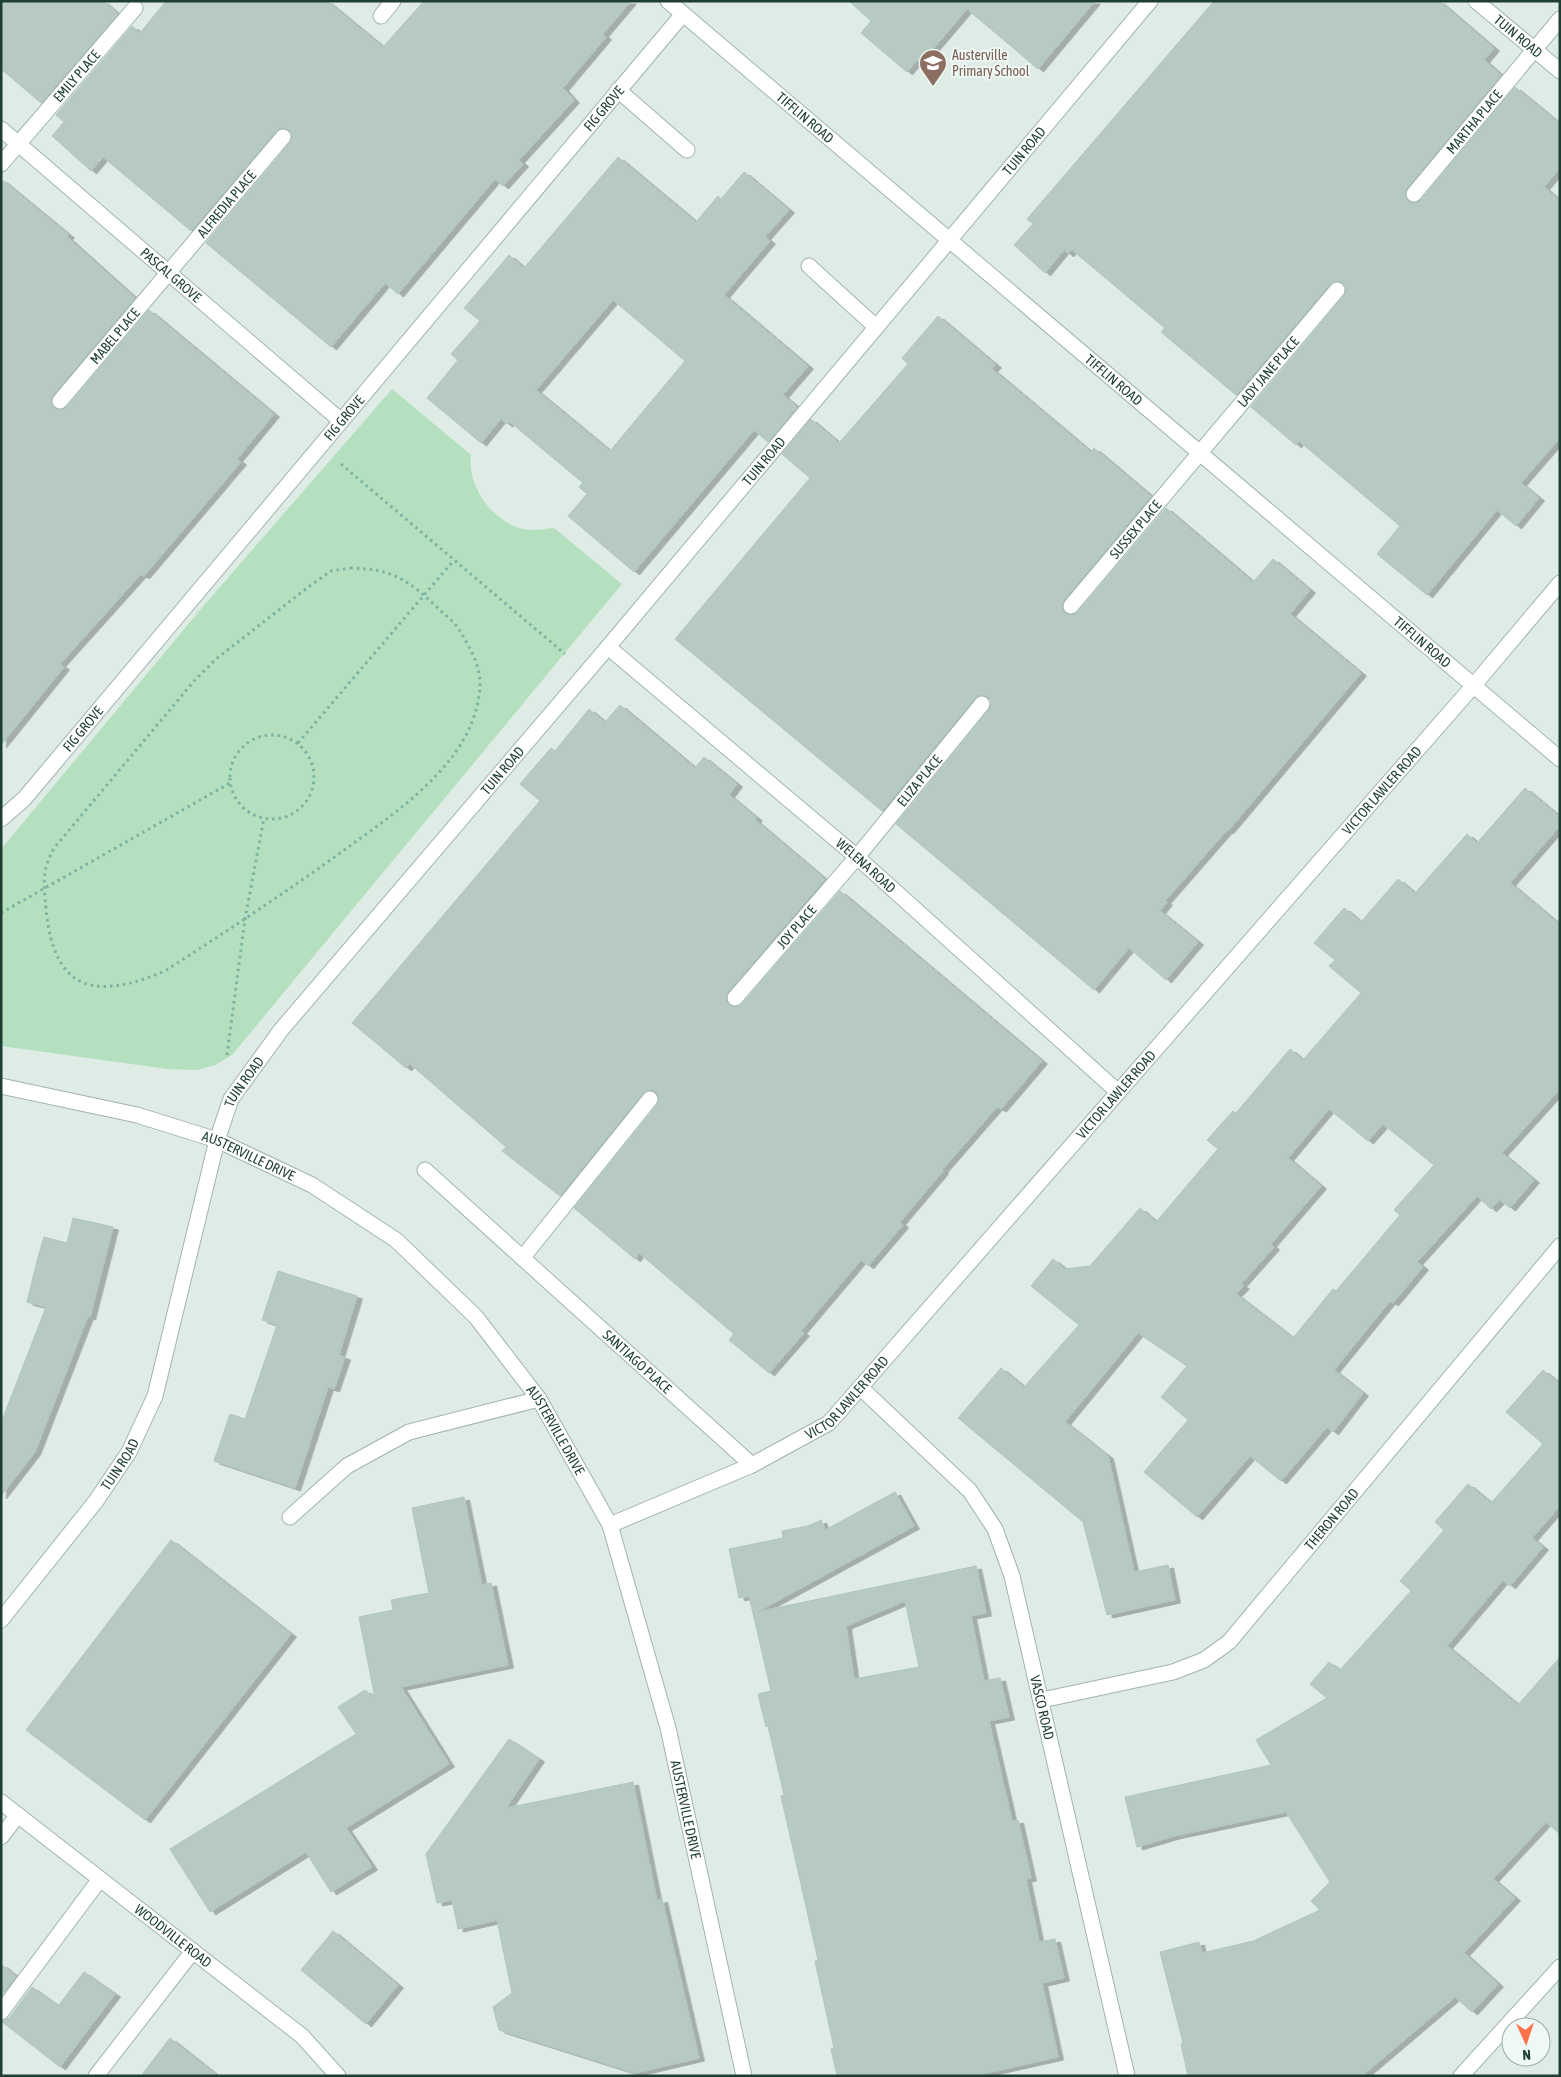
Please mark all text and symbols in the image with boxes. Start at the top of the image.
street label: TUIN ROAD [1491,12,1546,61]
street label: EMILY PLACE [50,47,103,105]
place label: Austerville Primary School [952,47,1030,79]
school or university icon: Austerville Primary School [918,48,948,87]
street label: FIG GROVE [580,83,627,134]
street label: MARTHA PLACE [1443,87,1505,157]
street label: TIFFLIN ROAD [773,89,837,146]
street label: TUIN ROAD [999,124,1049,178]
street label: ALFREDIA PLACE [194,167,259,241]
street label: PASCAL GROVE [137,244,205,305]
street label: MABEL PLACE [87,305,143,367]
street label: LADY JANE PLACE [1234,334,1302,410]
street label: TIFFLIN ROAD [1082,351,1146,409]
street label: FIG GROVE [320,392,367,444]
street label: TUIN ROAD [739,434,789,489]
street label: SUSSEX PLACE [1106,497,1165,562]
street label: TIFFLIN ROAD [1391,613,1454,671]
street label: FIG GROVE [59,703,106,755]
street label: TUIN ROAD [477,743,527,798]
street label: VICTOR LAWLER ROAD [1339,743,1425,838]
street label: ELIZA PLACE [894,752,945,810]
street label: WELENA ROAD [833,835,899,896]
street label: JOY PLACE [773,902,820,952]
street label: VICTOR LAWLER ROAD [1073,1047,1159,1142]
street label: TUIN ROAD [221,1054,267,1109]
street label: AUSTERVILLE DRIVE [200,1128,298,1184]
street label: SANTIAGO PLACE [600,1327,675,1397]
street label: VICTOR LAWLER ROAD [802,1353,892,1442]
street label: AUSTERVILLE DRIVE [523,1382,588,1477]
street label: TUIN ROAD [98,1436,142,1493]
street label: THERON ROAD [1301,1485,1362,1553]
street label: VASCO ROAD [1027,1674,1057,1741]
street label: AUSTERVILLE DRIVE [667,1759,704,1860]
street label: WOODVILLE ROAD [131,1901,215,1971]
north arrow [1501,2017,1551,2067]
text: N [1522,2047,1531,2063]

